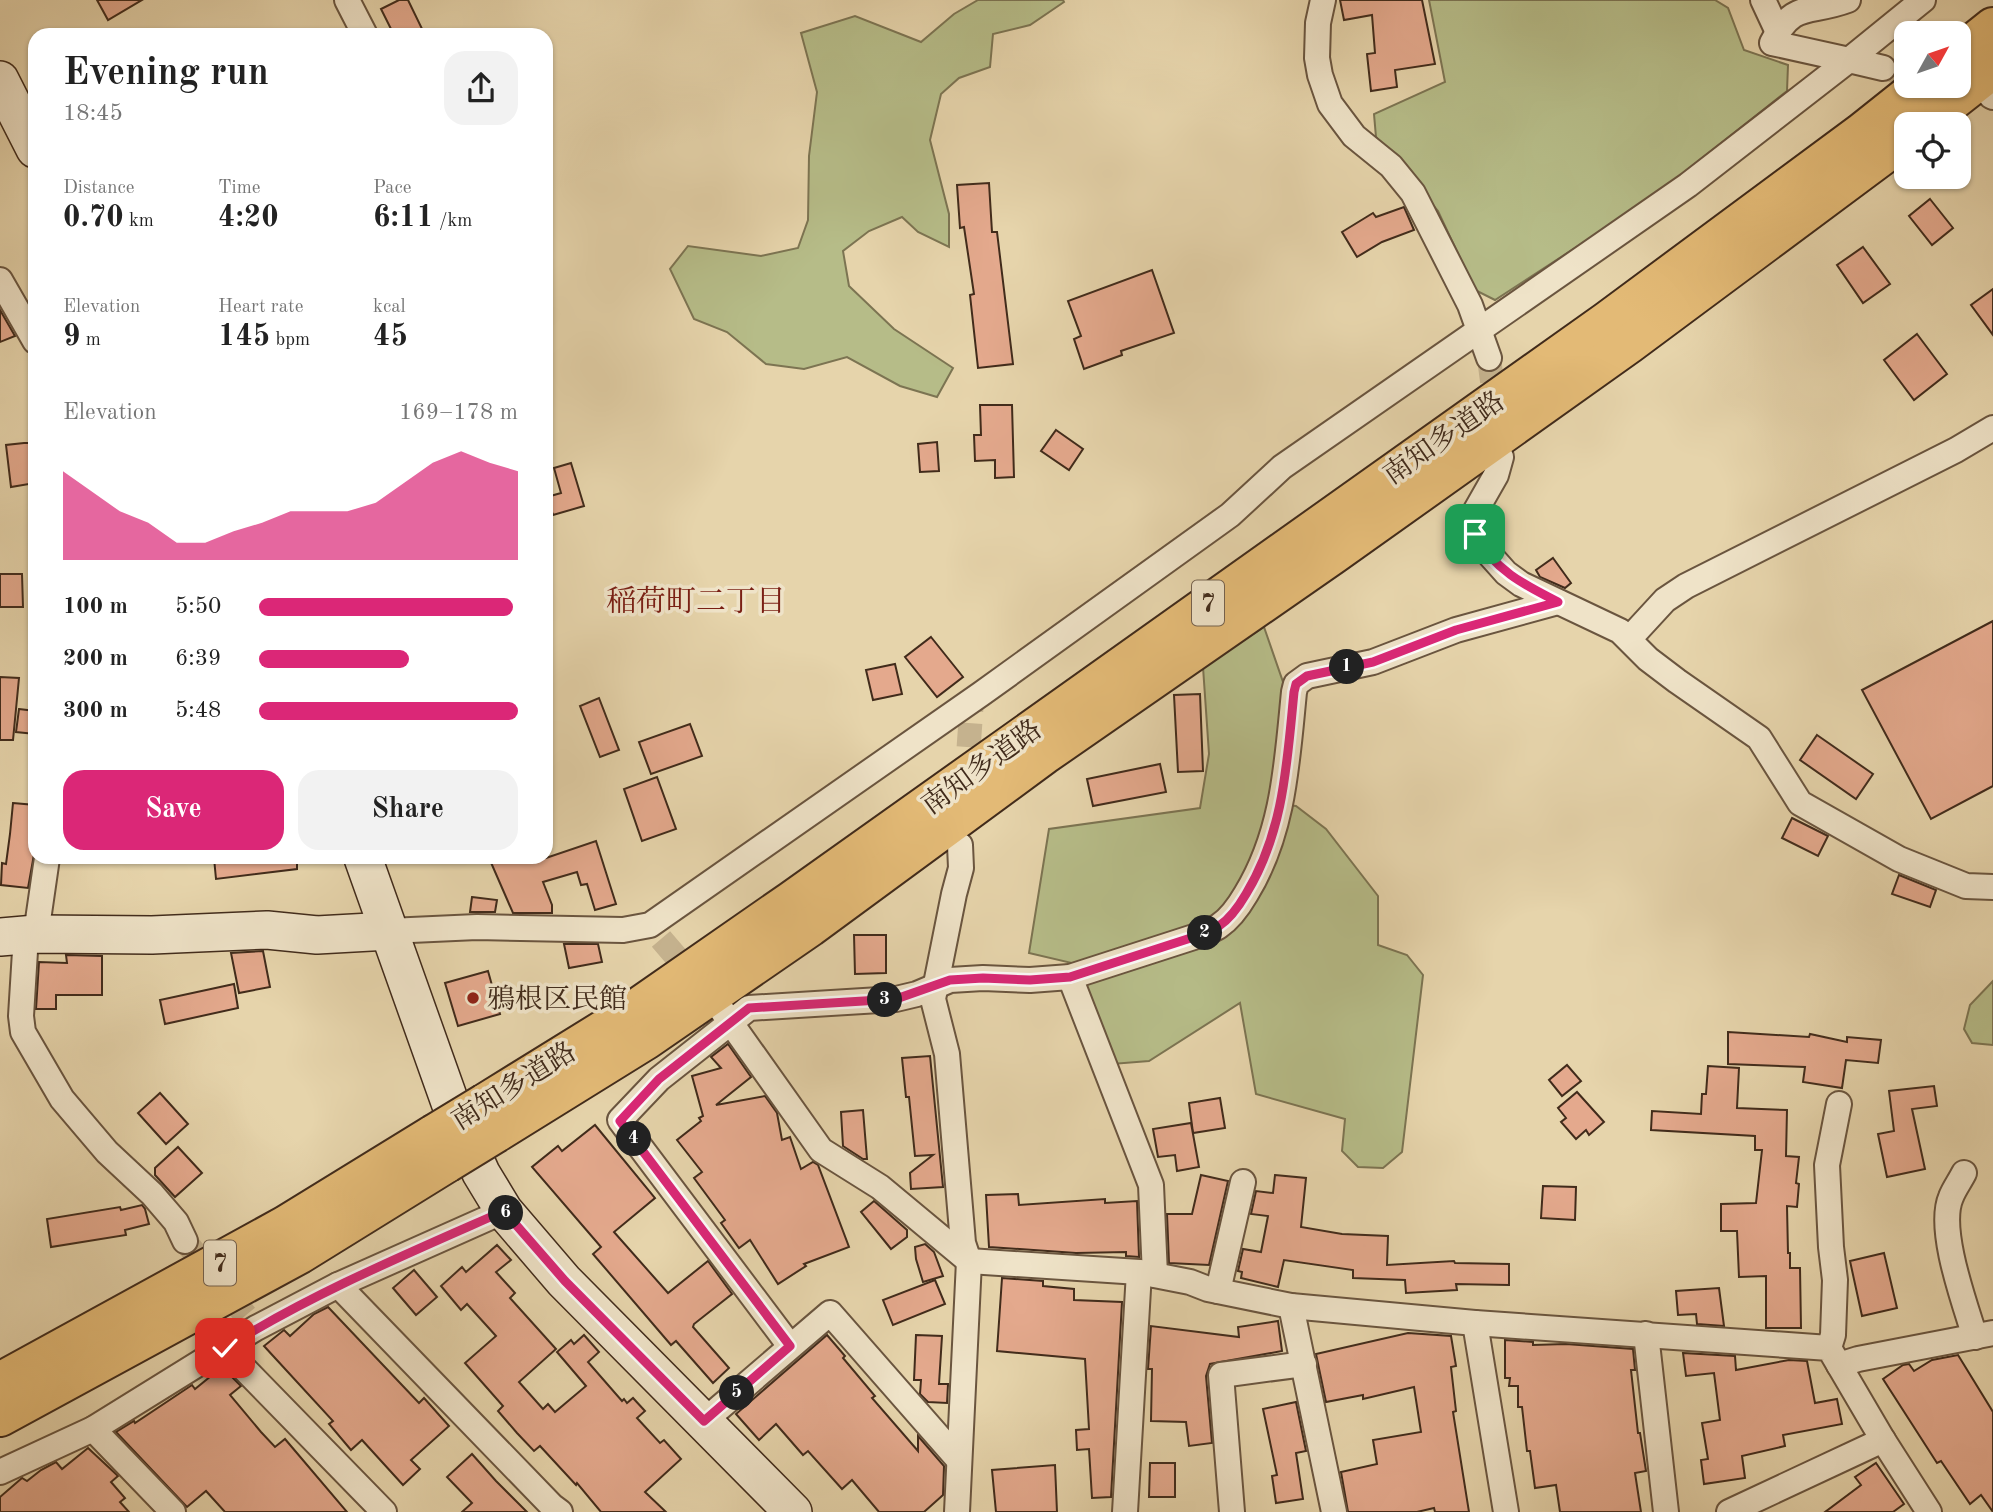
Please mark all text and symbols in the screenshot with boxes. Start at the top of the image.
north arrow [1894,21,1970,98]
map controls [1894,21,1971,189]
button: share [444,51,518,125]
text: Evening run [63,55,269,93]
text: 18:45 [63,102,123,125]
button: locate [1894,112,1971,189]
text: Distance [63,179,135,198]
text: Time [218,179,261,198]
text: Pace [373,179,412,198]
text: 0.70 [63,203,124,233]
text: 4:20 [218,203,279,233]
text: 6:11 [373,203,434,233]
text: km [124,212,154,231]
text: /km [434,212,472,231]
text: Elevation [63,298,140,317]
text: Heart rate [218,298,303,317]
text: kcal [373,298,406,317]
text: 9 [63,322,80,352]
text: 145 [218,322,270,352]
text: 45 [373,322,408,352]
text: m [80,331,101,350]
text: bpm [270,331,310,350]
street label: 南知多道路 [1378,385,1510,491]
text: Elevation [63,401,157,424]
text: 169–178 m [399,401,518,424]
pin [1445,504,1505,564]
icon: arrive [1456,515,1494,553]
road number: 7 [1192,580,1224,625]
district label: 稲荷町二丁目 [606,585,786,618]
text: 100 m [63,595,128,618]
text: 5:50 [175,595,221,618]
text: 200 m [63,647,128,670]
text: 6:39 [175,647,221,670]
pin: 1 [1330,650,1364,684]
text: 1 [1341,657,1352,676]
text: 300 m [63,699,128,722]
text: 5:48 [175,699,221,722]
street label: 南知多道路 [916,714,1048,821]
button: Save [63,770,284,850]
button: Share [298,770,518,850]
pin: 2 [1188,916,1222,950]
text: 2 [1199,923,1210,942]
pin: 3 [868,982,903,1018]
place label: 鴉根区民館 [487,984,627,1015]
marker: 鴉根区民館 [465,990,481,1006]
text: 3 [879,990,890,1009]
street label: 南知多道路 [446,1036,581,1137]
pin: 4 [616,1122,652,1156]
text: 4 [628,1129,639,1148]
pin: 6 [489,1196,524,1230]
text: 6 [500,1203,511,1222]
road number: 7 [204,1240,236,1286]
pin [195,1318,255,1378]
icon: check [206,1329,244,1367]
pin: 5 [720,1376,754,1410]
text: 5 [731,1383,742,1402]

